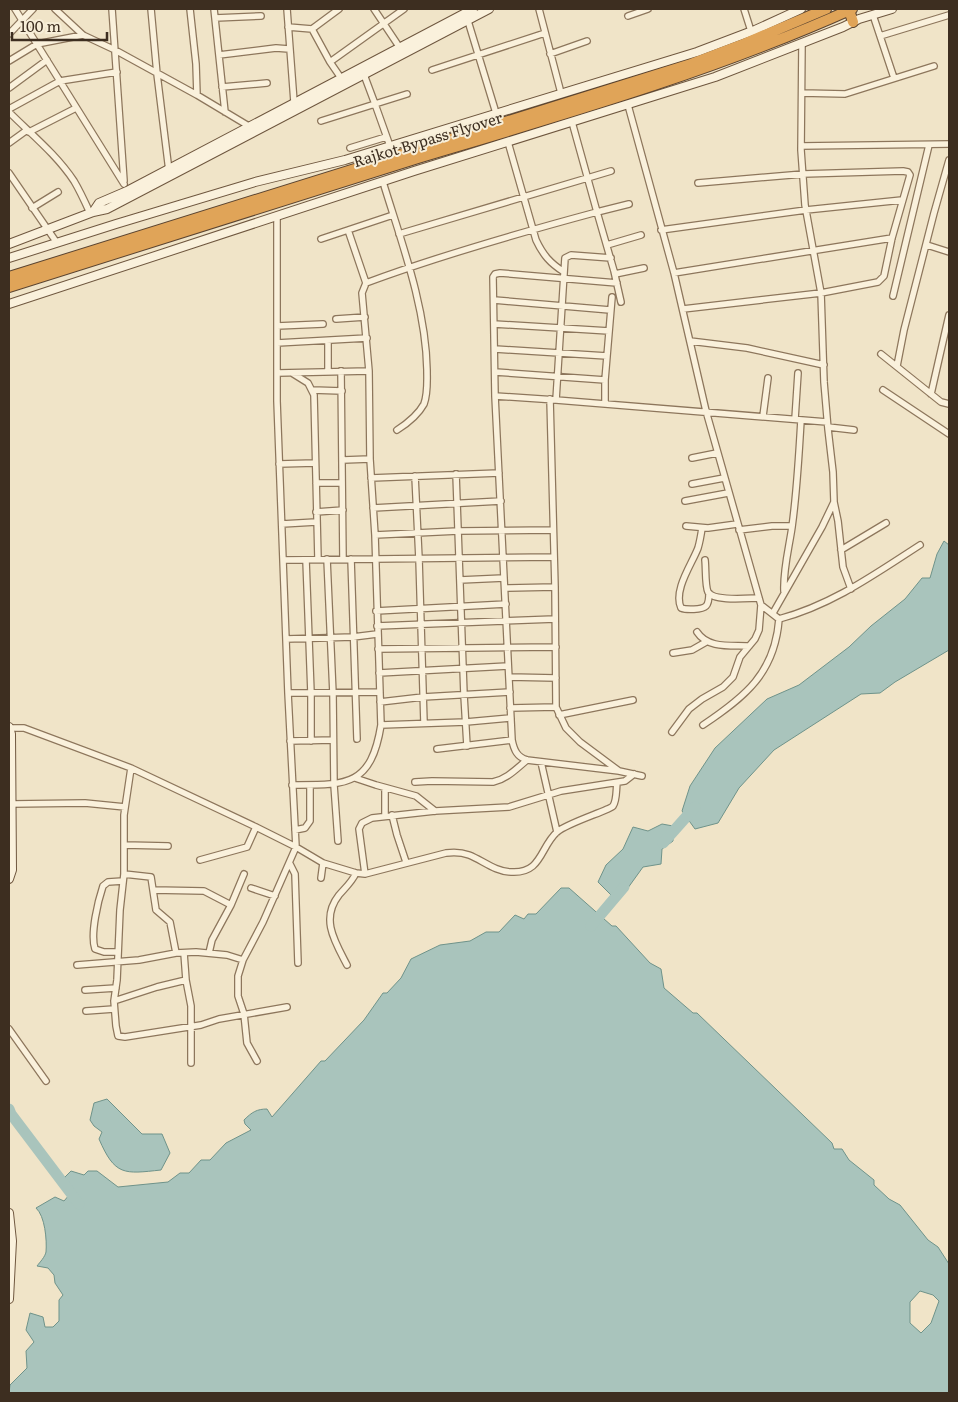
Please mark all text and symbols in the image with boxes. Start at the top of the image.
scale bar [12,10,108,42]
text: 100 m [20,14,61,37]
street label: Rajkot Bypass Flyover [350,105,505,172]

